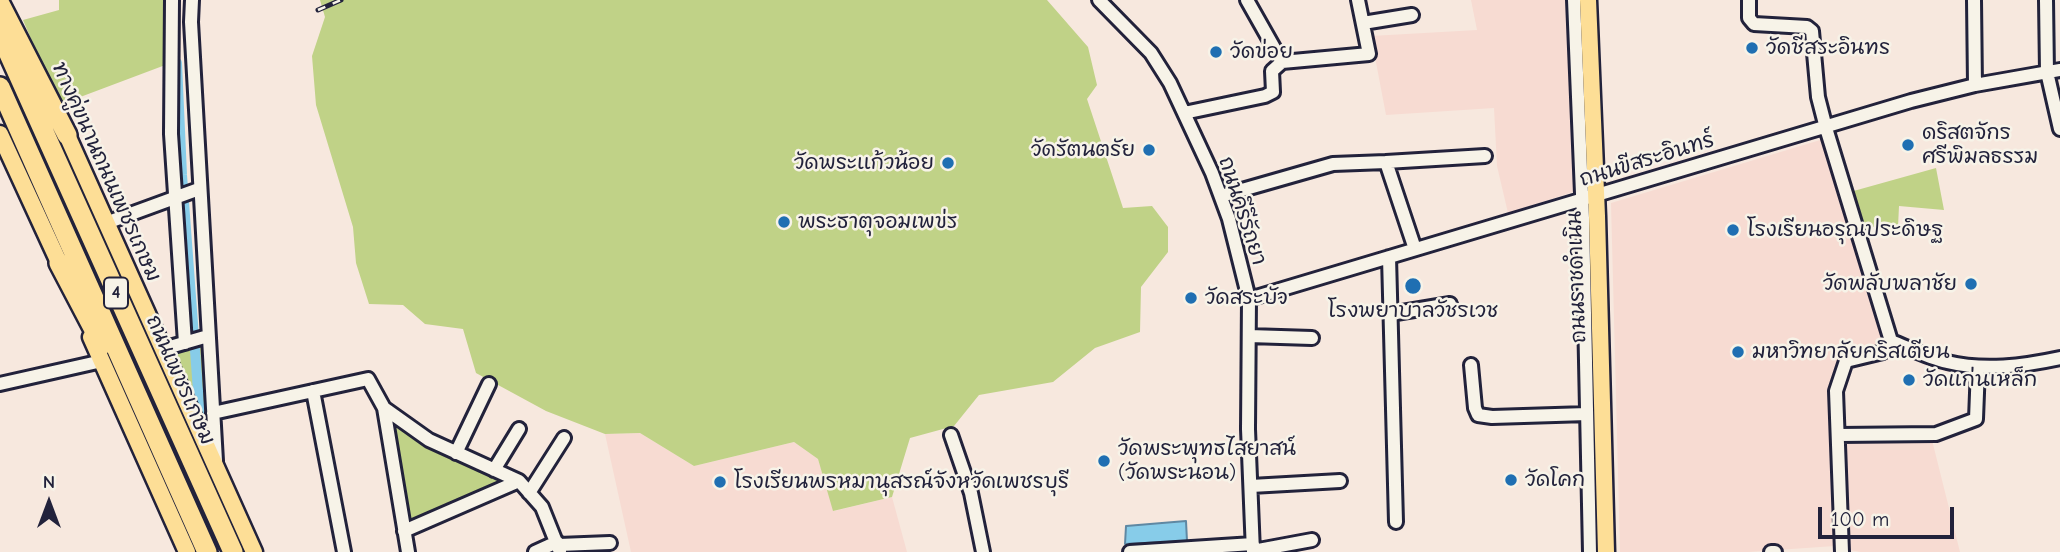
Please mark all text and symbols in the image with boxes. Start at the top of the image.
place label: วัดชีสระอินทร [1766,35,1890,61]
place label: วัดข่อย [1230,39,1293,65]
marker: วัดชีสระอินทร [1744,40,1760,56]
marker: วัดข่อย [1208,44,1224,60]
street label: ทางคู่ขนานถนนเพชรเกษม [46,58,166,286]
place label: ดริสตจักร ศรีพิมลธรรม [1922,120,2038,170]
street label: ถนนขีสระอินทร์ [1577,128,1717,192]
place label: วัดรัตนตรัย [1031,137,1135,163]
marker: ดริสตจักร ศรีพิมลธรรม [1900,137,1916,153]
marker: วัดรัตนตรัย [1141,142,1157,158]
place label: วัดพระแก้วน้อย [794,150,934,176]
street label: ถนนคีรีรัถยา [1213,154,1271,268]
marker: วัดพระแก้วน้อย [940,155,956,171]
place label: พระธาตุจอมเพข่ร [798,209,957,235]
street label: ถนนราชดำเนิน [1562,210,1592,344]
marker: พระธาตุจอมเพข่ร [776,214,792,230]
place label: โรงเรียนอรุณประดิษฐ [1747,217,1943,243]
marker: โรงเรียนอรุณประดิษฐ [1725,222,1741,238]
place label: วัดพลับพลาชัย [1823,271,1957,297]
marker: โรงพยาบาลวัชรเวช [1403,276,1423,296]
marker: วัดพลับพลาชัย [1963,276,1979,292]
road number: 4 [104,278,128,308]
place label: วัดสระบัว [1205,285,1288,311]
marker: วัดสระบัว [1183,290,1199,306]
place label: โรงพยาบาลวัชรเวช [1328,298,1498,324]
street label: ถนนเพชรเกษม [140,311,220,449]
place label: มหาวิทยาลัยคริสเตียน [1752,339,1950,365]
marker: มหาวิทยาลัยคริสเตียน [1730,344,1746,360]
place label: วัดแก่นเหล็ก [1923,367,2037,393]
marker: วัดแก่นเหล็ก [1901,372,1917,388]
place label: วัดพระพุทธไสยาสน์ (วัดพระนอน) [1118,436,1296,486]
marker: วัดพระพุทธไสยาสน์ (วัดพระนอน) [1096,453,1112,469]
place label: วัดโคก [1525,467,1585,493]
north arrow [14,468,84,538]
place label: โรงเรียนพรหมานุสรณ์จังหวัดเพชรบุรี [734,469,1069,495]
text: N [43,471,55,493]
marker: วัดโคก [1503,472,1519,488]
marker: โรงเรียนพรหมานุสรณ์จังหวัดเพชรบุรี [712,474,728,490]
scale bar [1822,492,1958,536]
text: 100 m [1831,507,1889,531]

